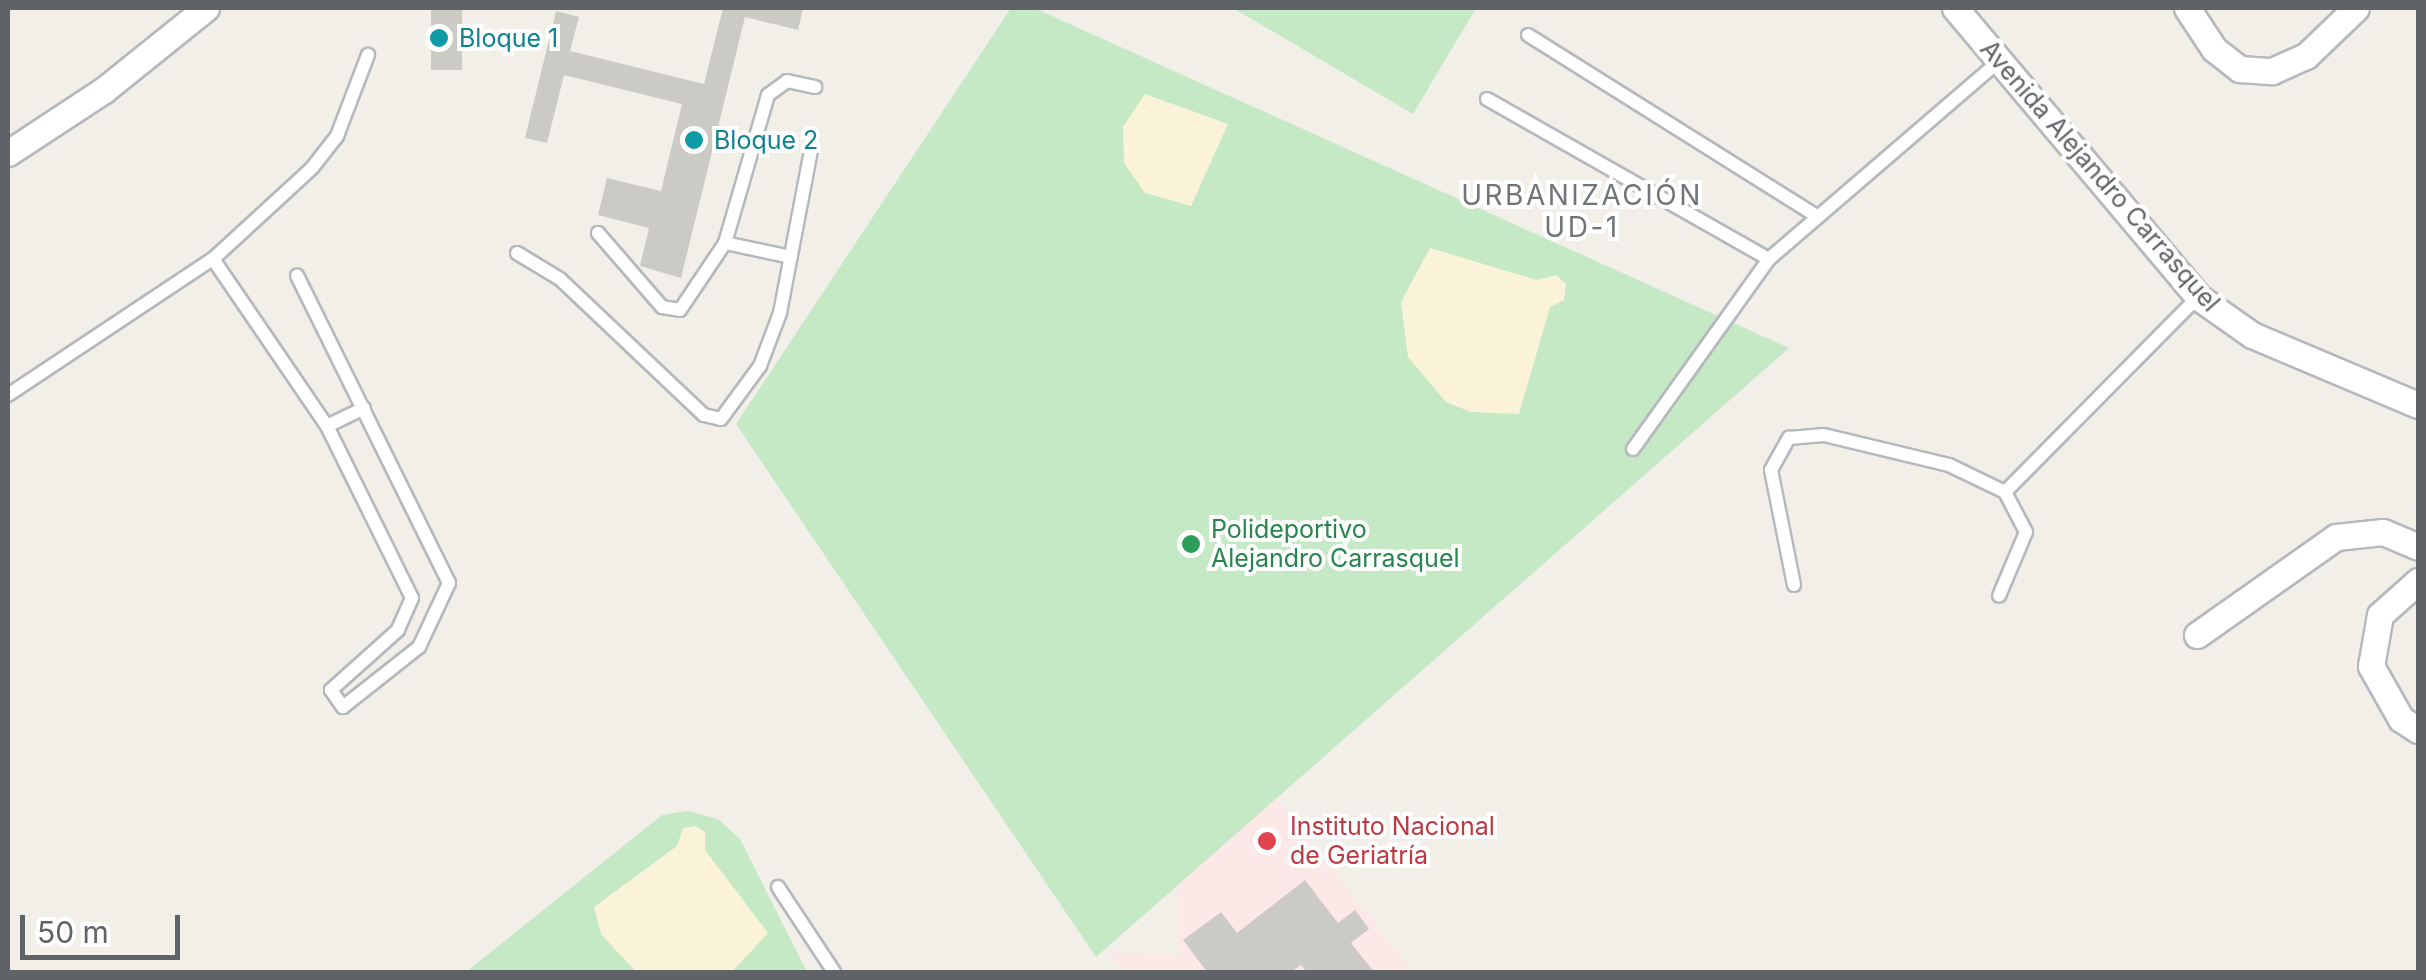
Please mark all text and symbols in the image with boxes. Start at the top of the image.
place label: Bloque 1 [459,23,558,53]
marker: Bloque 1 [428,27,450,49]
street label: Avenida Alejandro Carrasquel [1974,34,2226,318]
place label: Bloque 2 [714,125,818,155]
marker: Bloque 2 [683,129,705,151]
district label: URBANIZACIÓN UD-1 [1461,178,1703,244]
place label: Polideportivo Alejandro Carrasquel [1211,515,1460,574]
marker: Polideportivo Alejandro Carrasquel [1180,533,1202,555]
place label: Instituto Nacional de Geriatría [1290,812,1495,871]
marker: Instituto Nacional de Geriatría [1254,828,1280,854]
scale bar [25,895,185,957]
text: 50 m [37,914,109,950]

